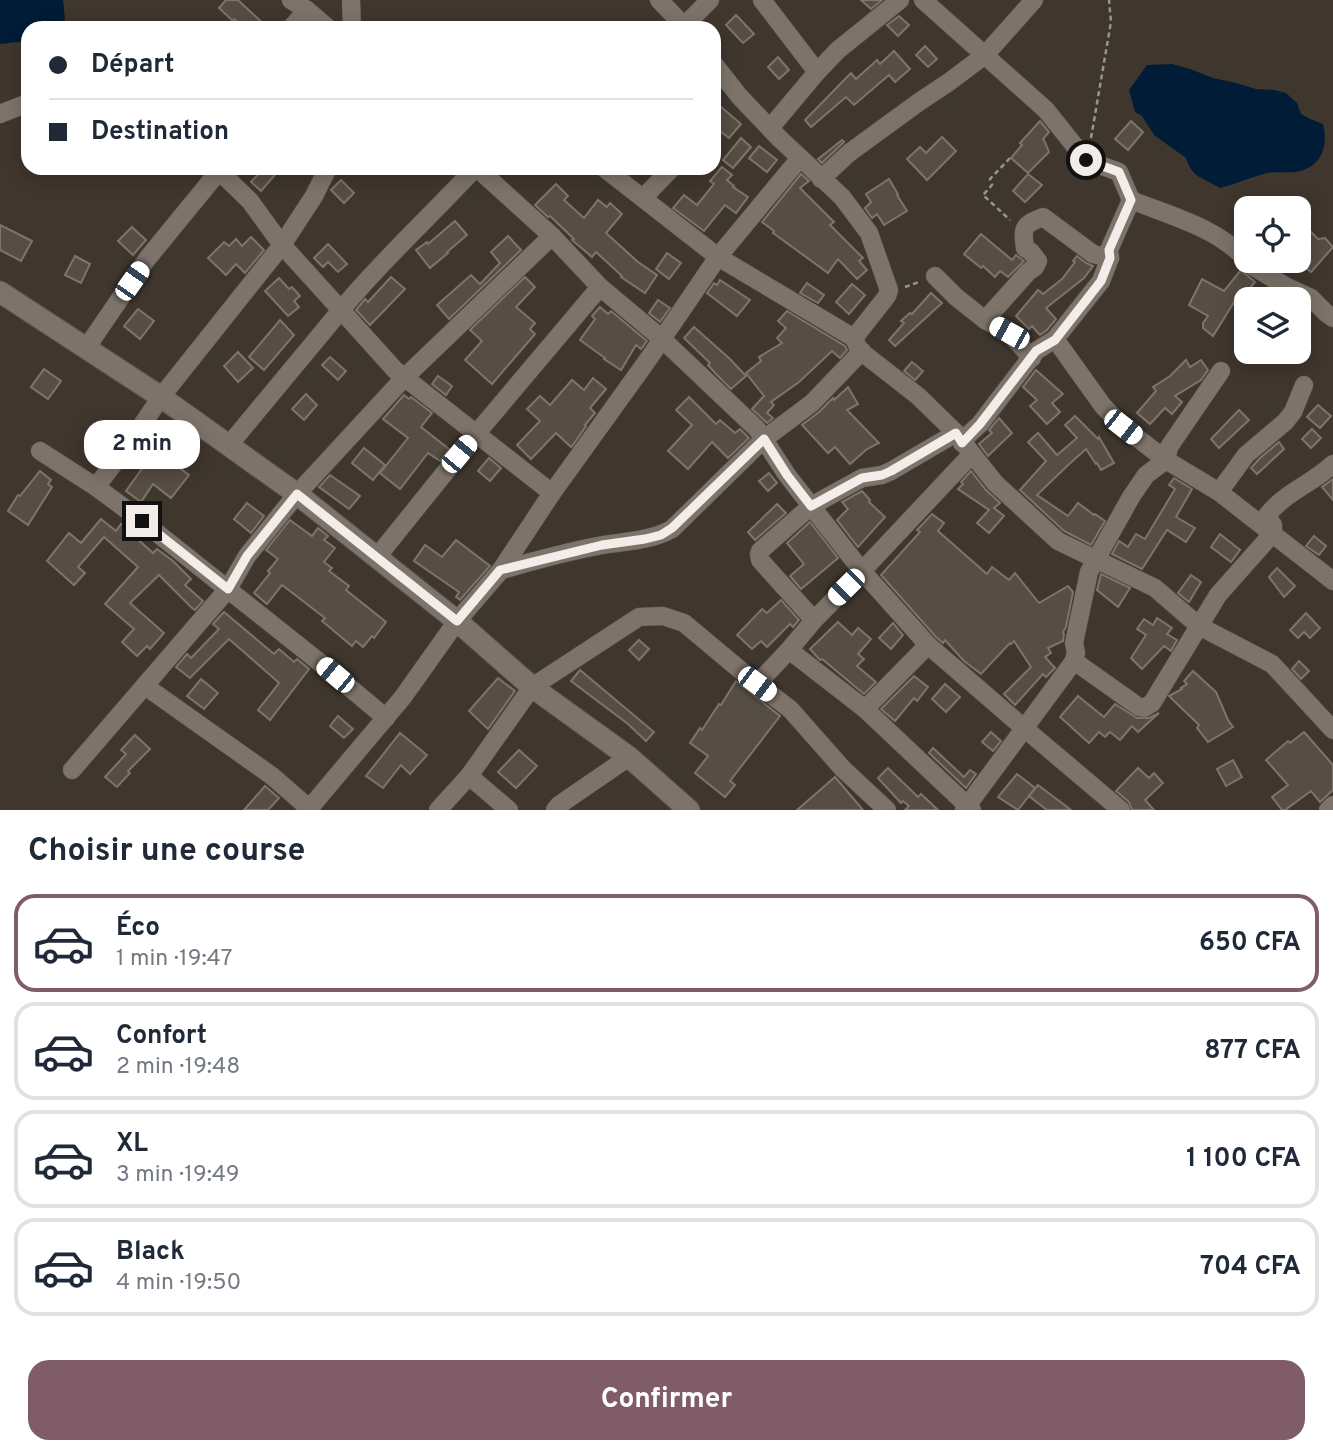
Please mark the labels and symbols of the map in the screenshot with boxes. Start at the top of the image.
route start [1070,144,1102,176]
car [112,258,153,304]
car [986,314,1033,352]
car [1100,406,1147,448]
callout: 2 min [84,420,200,468]
car [438,431,481,477]
route end [126,505,158,537]
car [824,565,869,609]
car [313,653,358,697]
car [734,663,781,705]

